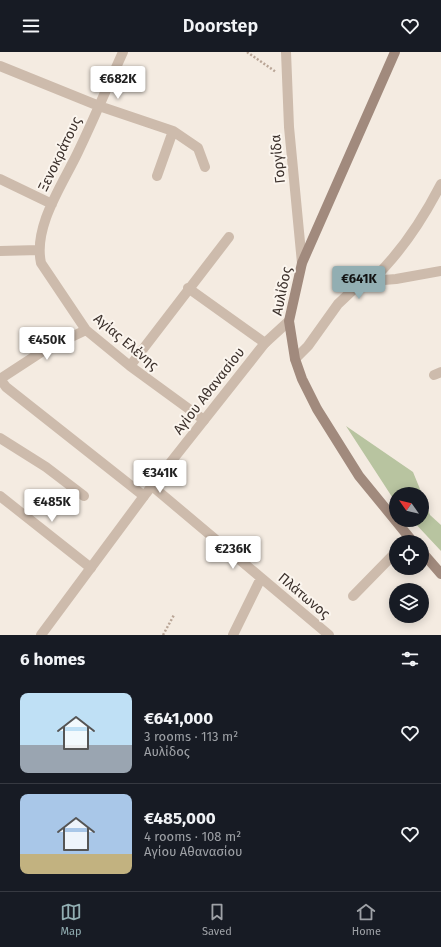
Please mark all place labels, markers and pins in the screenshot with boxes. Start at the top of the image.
pin: €682K [90,66,146,100]
pin: €641K [331,266,387,300]
pin: €450K [19,327,75,361]
pin: €341K [132,460,188,494]
pin: €485K [24,489,80,523]
pin: €236K [205,536,261,570]

